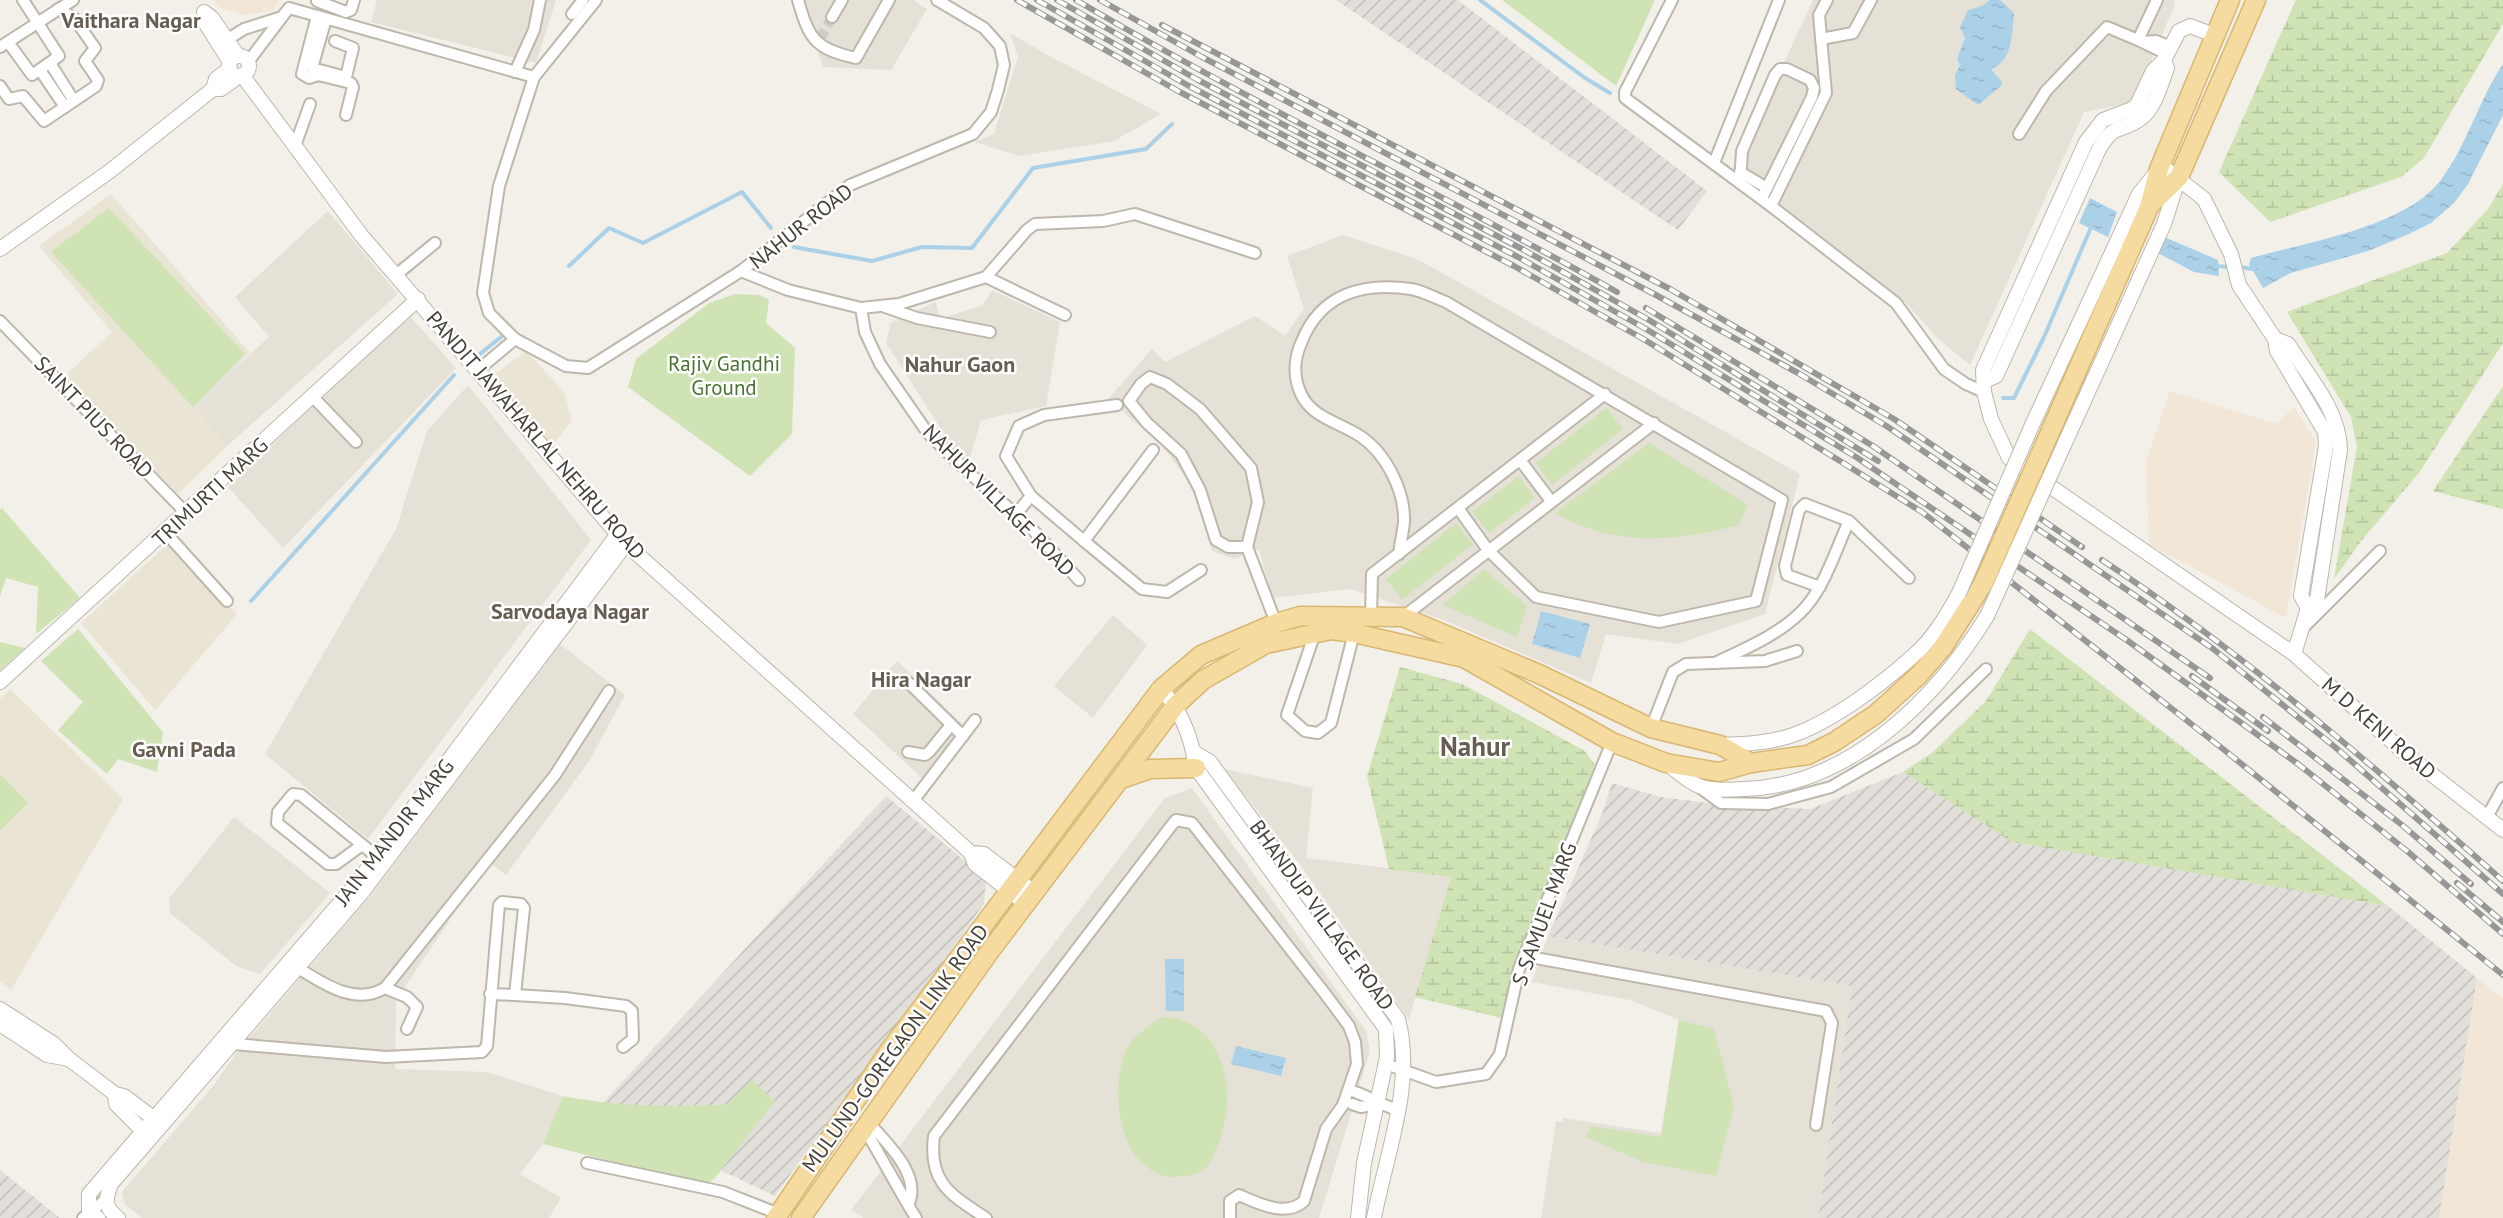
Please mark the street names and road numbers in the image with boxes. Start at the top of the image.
street label: NAHUR ROAD [744,177,858,275]
street label: PANDIT JAWAHARLAL NEHRU ROAD [421,305,651,565]
street label: SAINT PIUS ROAD [29,350,159,484]
street label: NAHUR VILLAGE ROAD [917,418,1081,582]
street label: TRIMURTI MARG [146,431,274,553]
street label: M D KENI ROAD [2316,671,2442,785]
street label: JAIN MANDIR MARG [328,753,460,911]
street label: BHANDUP VILLAGE ROAD [1244,814,1400,1016]
street label: S SAMUEL MARG [1506,839,1582,989]
street label: MULUND-GOREGAON LINK ROAD [796,919,994,1177]

